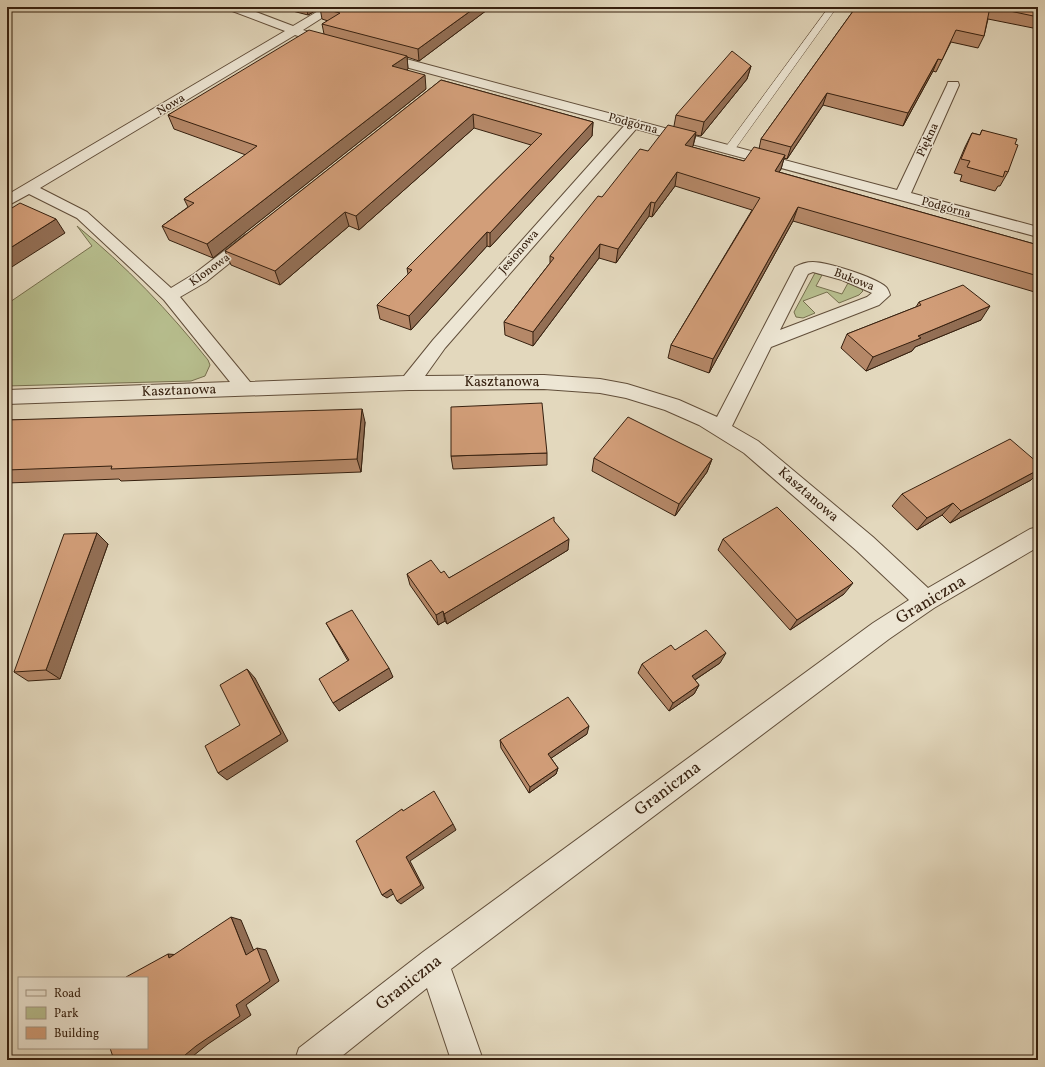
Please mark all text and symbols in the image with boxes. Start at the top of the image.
street label: Nowa [154,90,188,120]
street label: Podgórna [607,110,660,138]
street label: Piękna [913,120,943,160]
street label: Podgórna [920,194,973,222]
street label: Jesionowa [495,227,543,277]
street label: Klonowa [186,250,234,290]
street label: Bukowa [831,265,877,295]
street label: Kasztanowa [465,373,539,392]
street label: Kasztanowa [141,380,217,402]
street label: Kasztanowa [774,463,842,527]
street label: Graniczna [892,570,970,630]
street label: Graniczna [630,756,706,822]
street label: Graniczna [371,950,447,1016]
legend [18,977,148,1049]
text: Road [54,986,81,1002]
text: Park [54,1006,79,1022]
text: Building [54,1026,99,1042]

